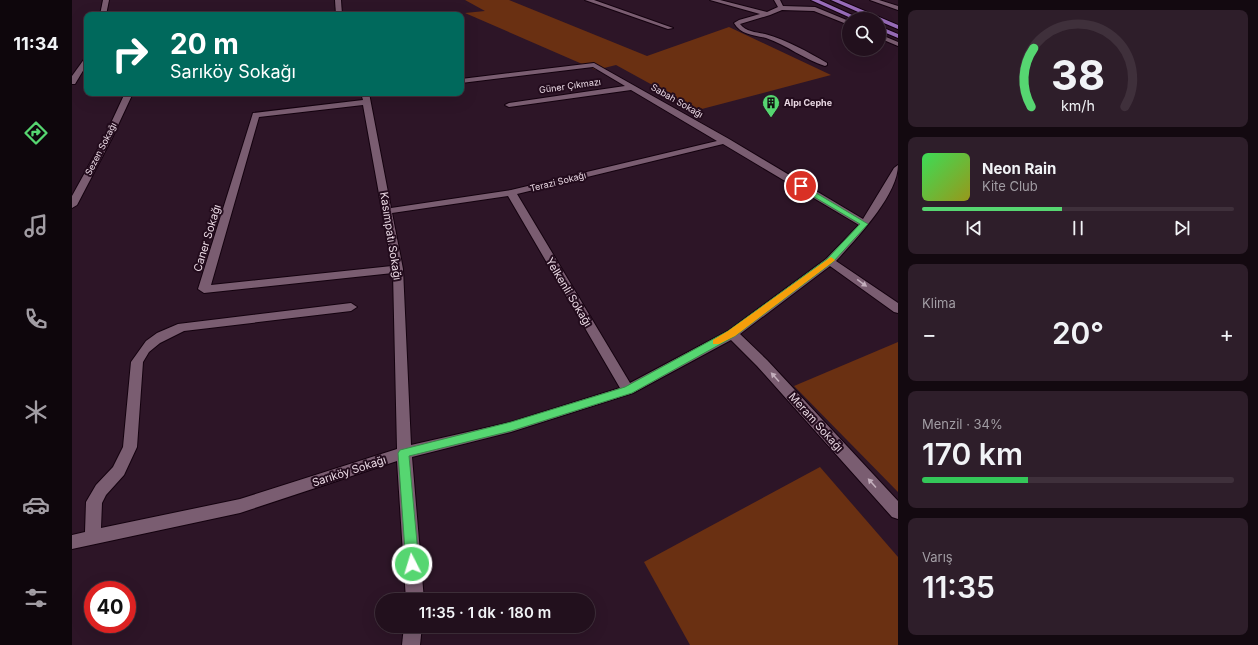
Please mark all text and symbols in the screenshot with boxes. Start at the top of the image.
map controls [842,12,886,56]
button: search [842,12,886,56]
text: 20 m [170,27,239,61]
icon: right [104,28,156,80]
text: 11:34 [13,33,59,54]
text: 38 [1051,49,1105,99]
text: Sarıköy Sokağı [170,61,296,82]
street label: Güner Çıkmazı [538,76,602,95]
street label: Sabah Sokağı [649,81,705,120]
building icon: Alpı Cephe [761,93,781,118]
text: km/h [1061,96,1095,113]
place label: Alpı Cephe [784,97,833,108]
icon: directions [22,119,50,147]
street label: Sezen Sokağı [83,121,119,177]
text: Neon Rain [982,159,1056,178]
street label: Terazi Sokağı [529,169,587,194]
pin [784,169,818,203]
icon: arrive [790,175,812,197]
text: Kite Club [982,178,1038,194]
street label: Kasımpatı Sokağı [377,191,405,281]
street label: Caner Sokağı [190,203,224,273]
icon: music [22,212,50,240]
icon: previous [963,217,985,239]
icon: pause [1067,217,1089,239]
icon: next [1171,217,1193,239]
street label: Yelkenli Sokağı [543,255,595,329]
one-way arrow [857,279,867,287]
text: Klima [922,295,956,311]
icon: phone [22,305,50,333]
text: 20° [1052,315,1104,351]
text: − [922,321,937,347]
text: + [1219,321,1234,347]
one-way arrow [770,372,780,382]
street label: Meram Sokağı [786,390,846,454]
icon: climate [22,398,50,426]
text: Menzil · 34% [922,416,1003,432]
text: 170 km [922,436,1023,472]
street label: Sarıköy Sokağı [310,452,388,490]
one-way arrow [868,479,877,488]
icon: car [22,491,50,519]
position arrow [391,543,433,585]
text: Varış [922,549,953,565]
text: 11:35 [922,569,995,605]
speed limit sign: 40 [84,581,136,633]
icon: filters [22,584,50,612]
text: 11:35 · 1 dk · 180 m [419,603,551,622]

